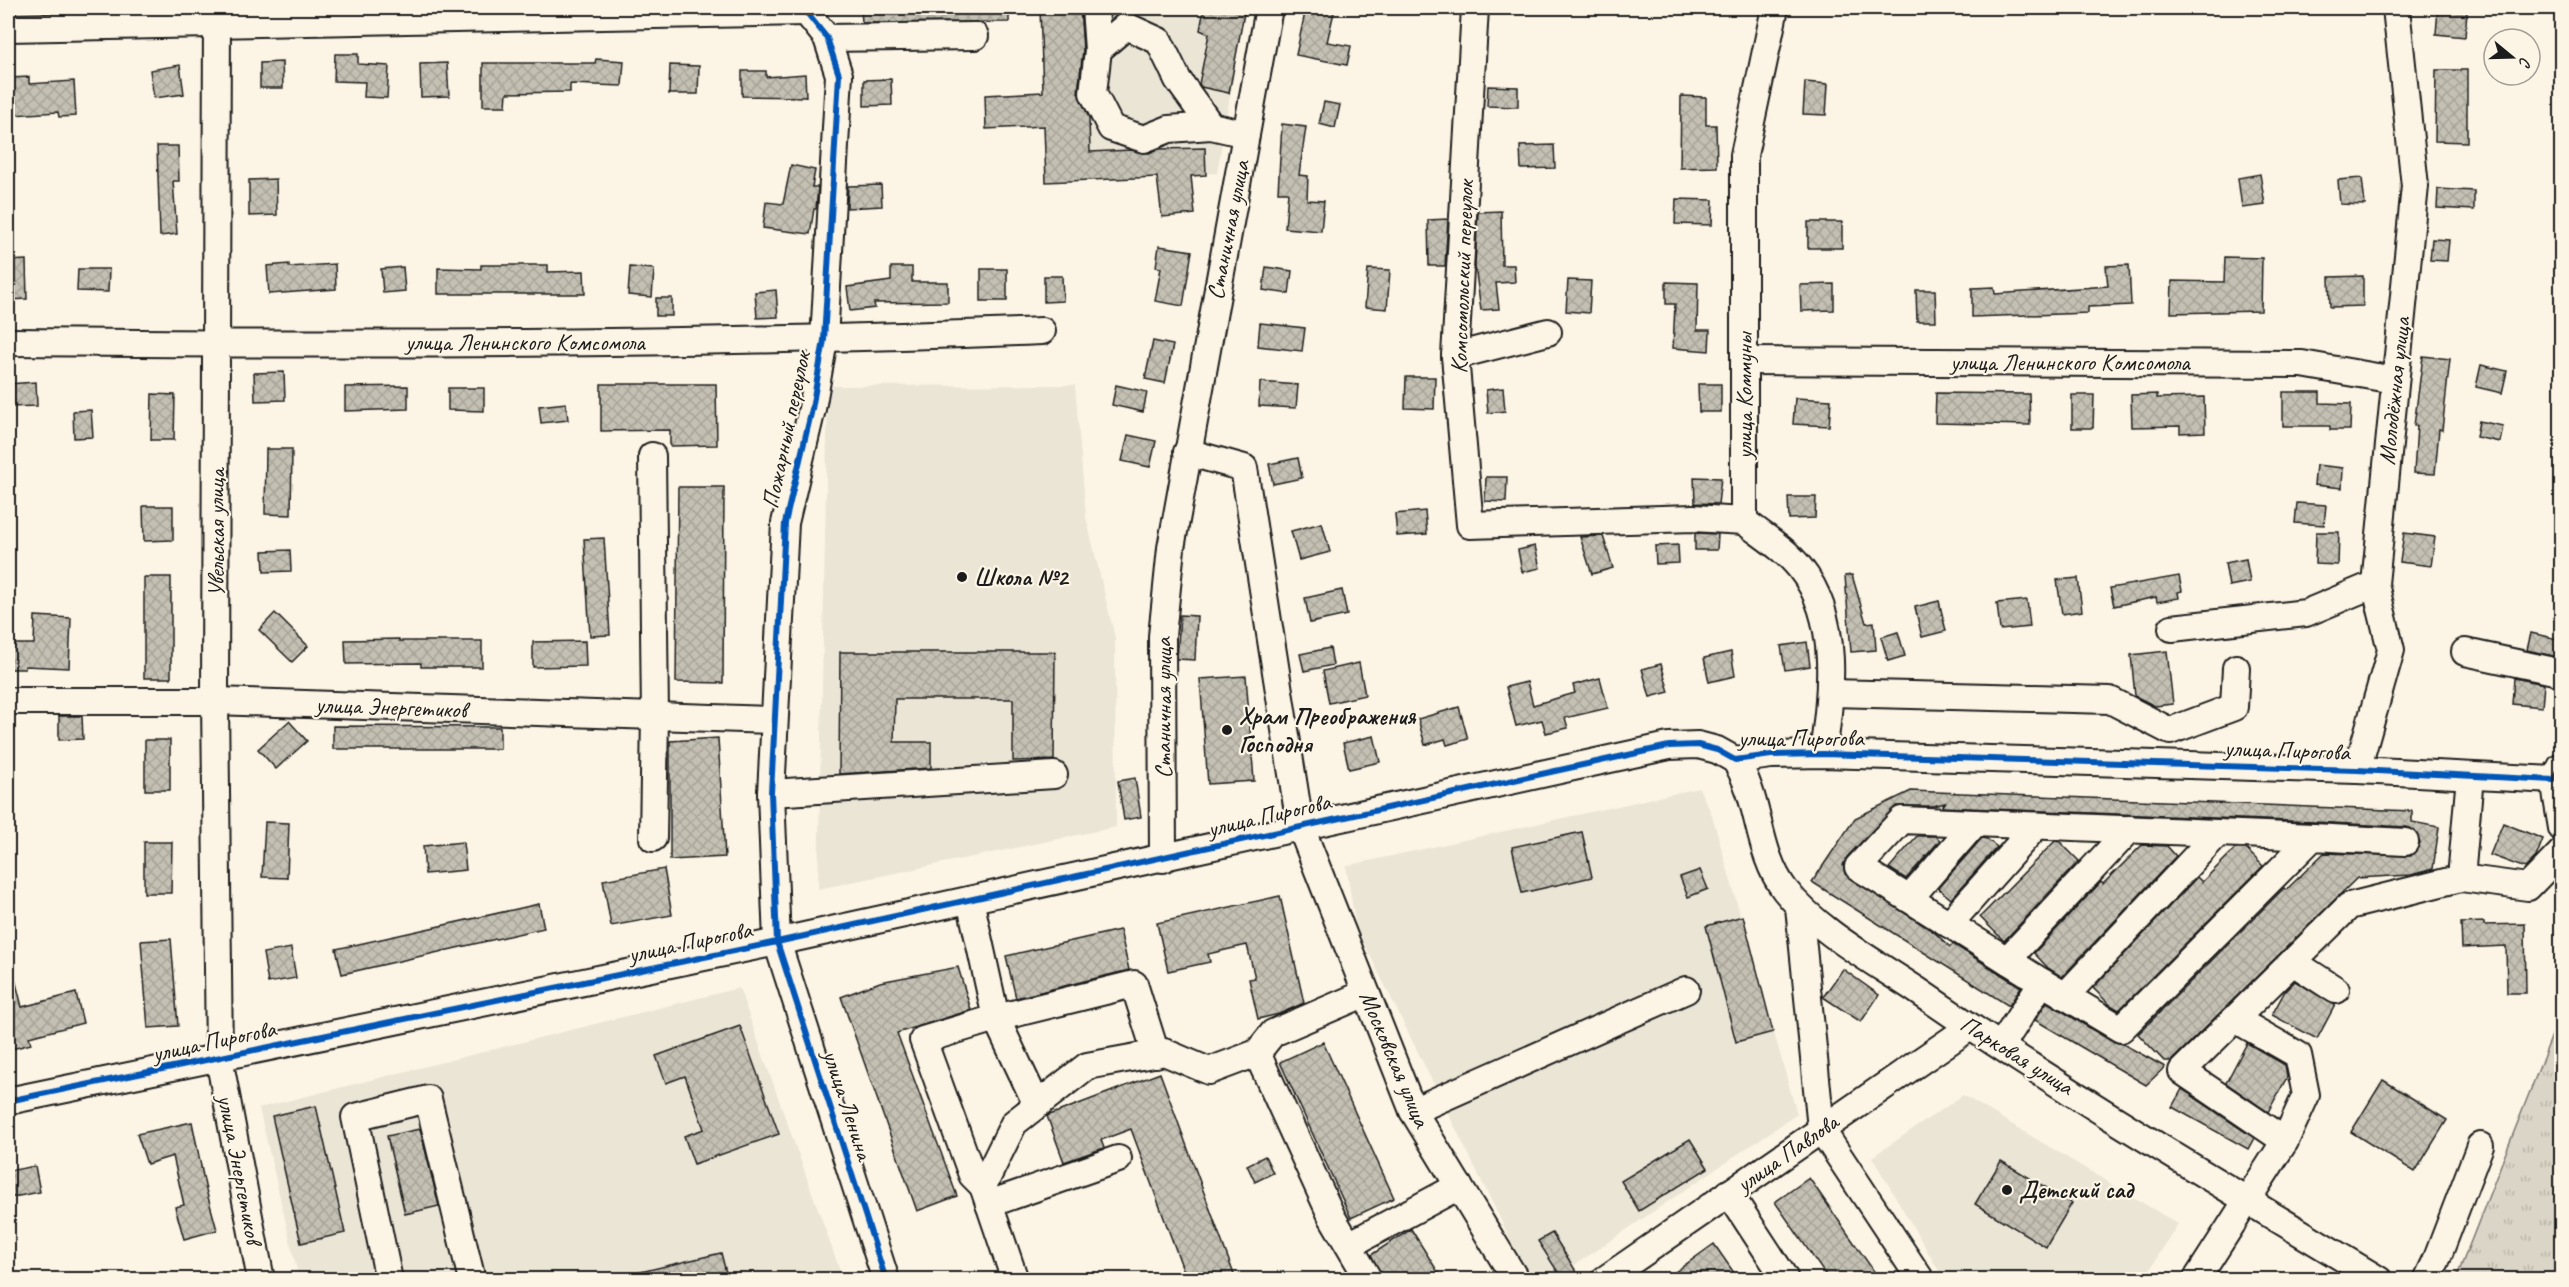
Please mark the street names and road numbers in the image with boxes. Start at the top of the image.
street label: Станичная улица [1200,156,1256,302]
street label: Комсомольский переулок [1444,178,1480,374]
street label: Молодёжная улица [2371,314,2417,466]
street label: улица Ленинского Комсомола [403,327,646,357]
street label: улица Коммуны [1729,330,1759,461]
street label: Пожарный переулок [755,347,818,511]
street label: улица Ленинского Комсомола [1948,347,2191,377]
street label: Увельская улица [201,467,231,597]
street label: Станичная улица [1148,636,1178,779]
street label: улица Энергетиков [313,689,471,725]
street label: улица Пирогова [1736,723,1865,753]
street label: улица Пирогова [2222,733,2352,767]
street label: улица Пирогова [1203,786,1335,844]
street label: улица Пирогова [624,914,756,970]
street label: Московская улица [1353,986,1438,1133]
street label: Парковая улица [1955,1008,2080,1102]
street label: улица Пирогова [148,1013,280,1069]
street label: улица Ленина [815,1044,881,1166]
street label: улица Энергетиков [210,1090,270,1250]
street label: улица Павлова [1729,1106,1846,1200]

